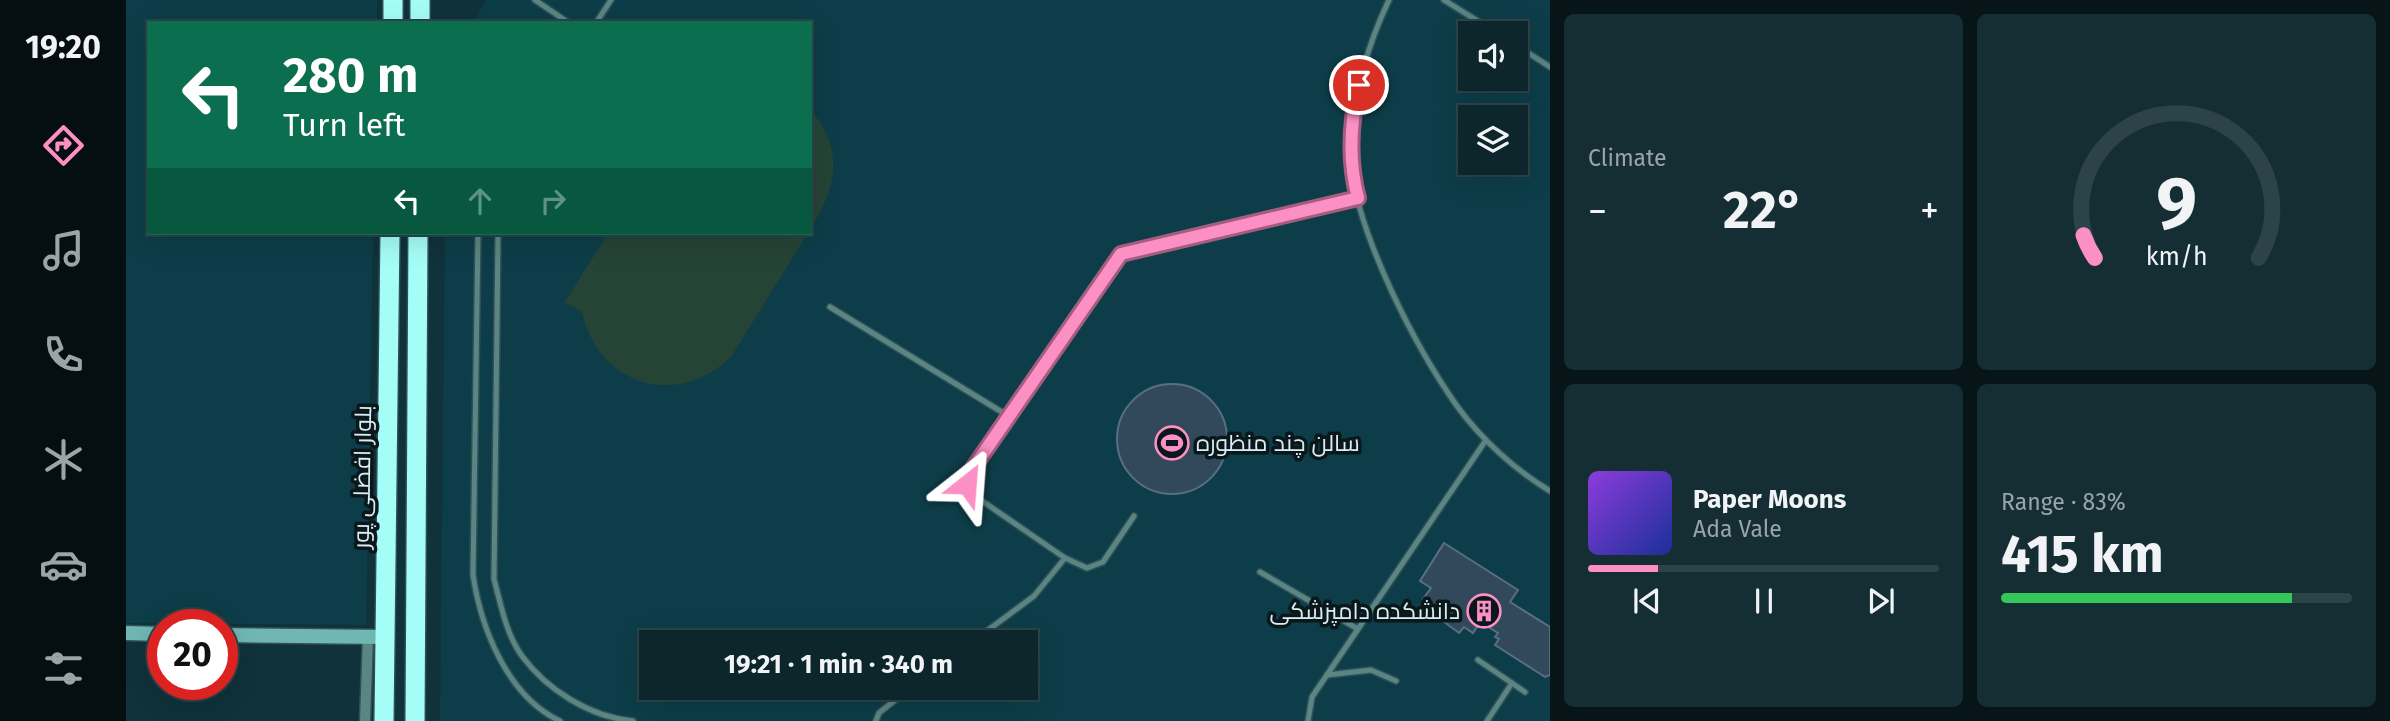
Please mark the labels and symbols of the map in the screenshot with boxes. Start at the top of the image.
pin [1329,55,1389,115]
street label: بلوار افضلی پور [347,405,378,551]
sports icon: سالن چند منظوره [1153,424,1191,462]
place label: سالن چند منظوره [1196,429,1360,458]
position arrow [930,447,1004,521]
building icon: دانشکده دامپزشکی [1465,592,1503,630]
place label: دانشکده دامپزشکی [1270,597,1460,626]
speed limit sign: 20 [147,609,238,700]

